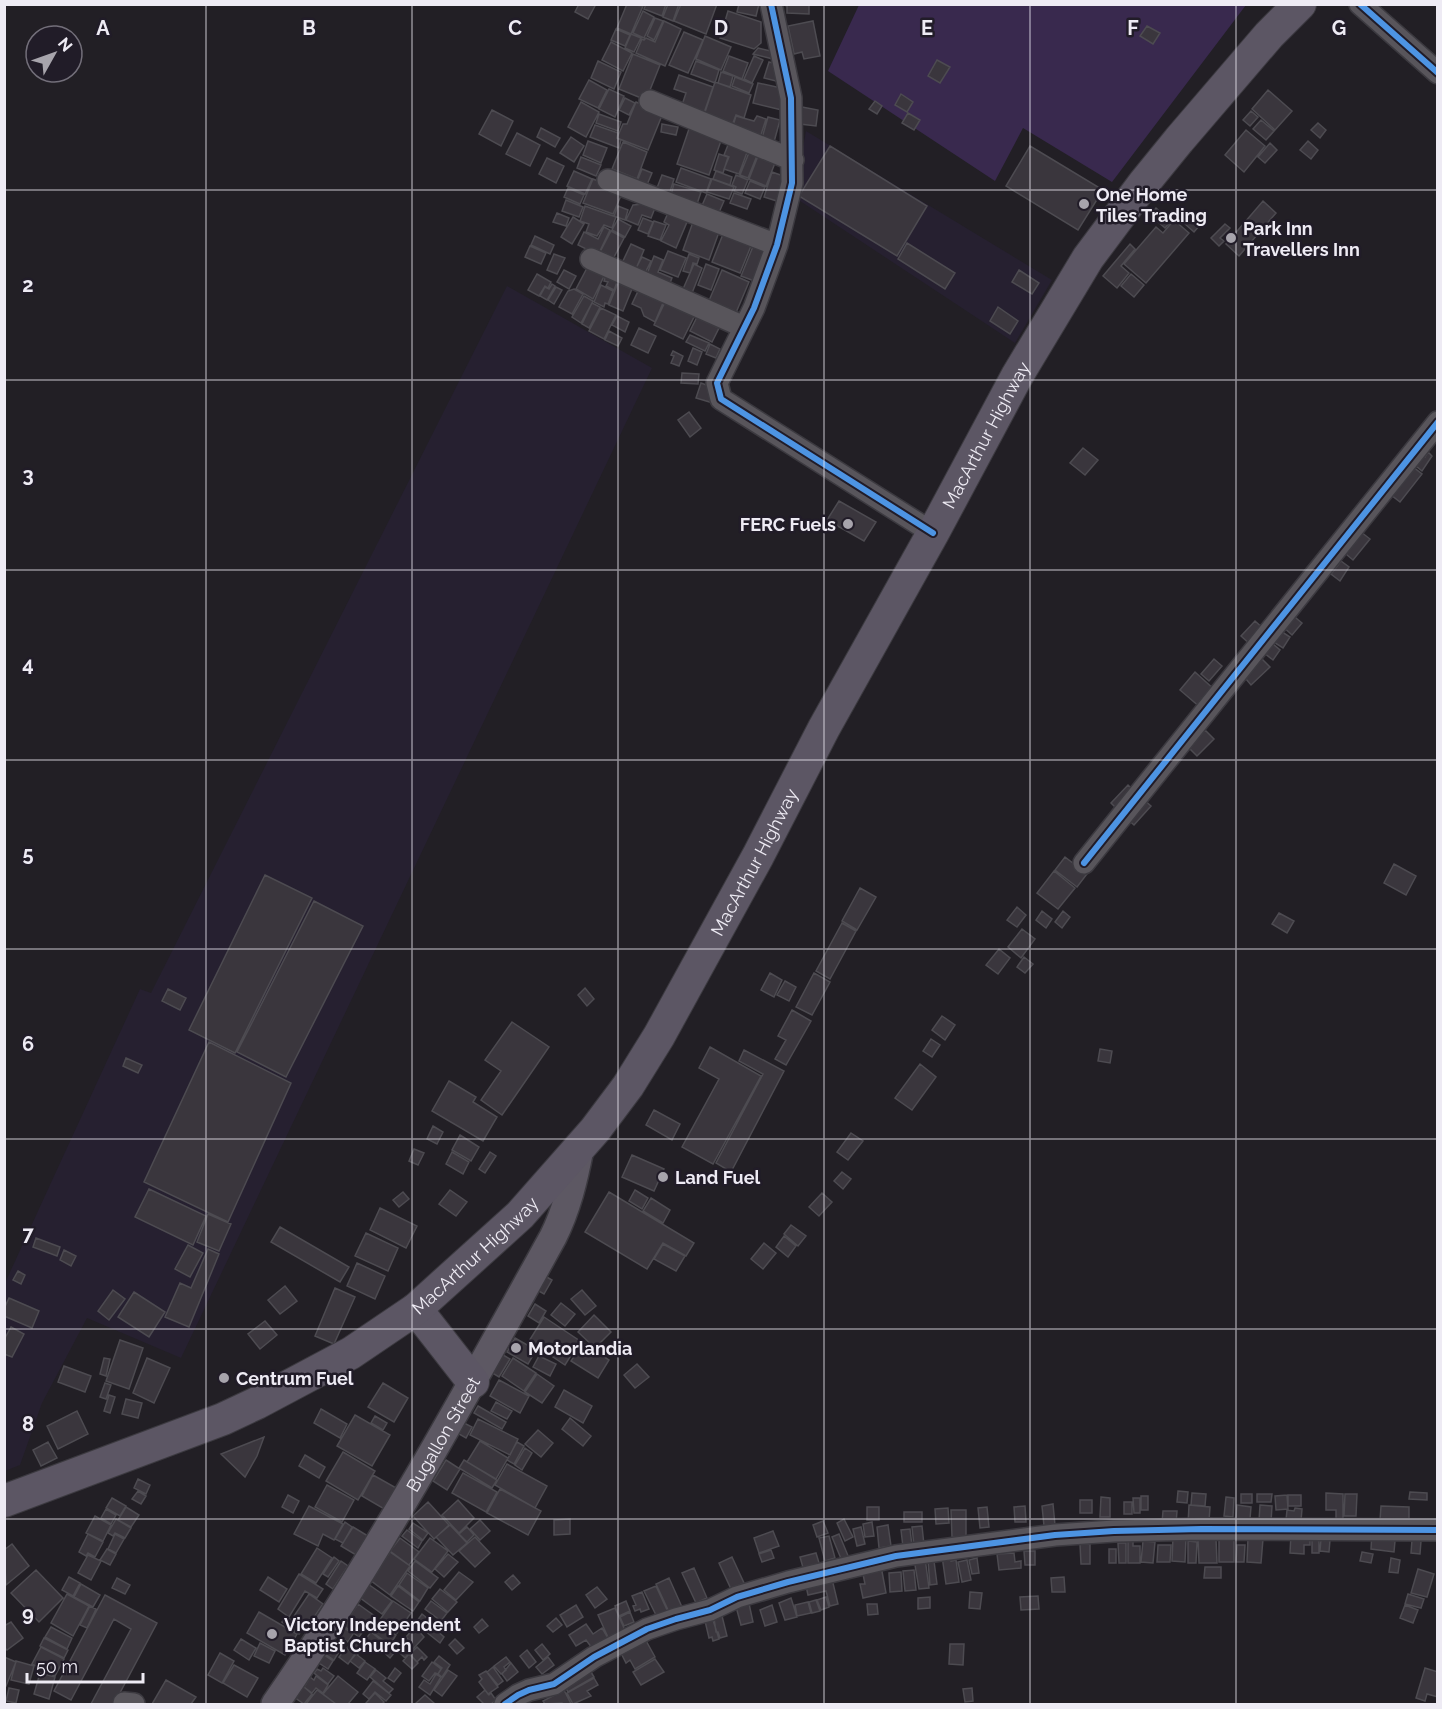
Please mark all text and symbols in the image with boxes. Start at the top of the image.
text: A [96,16,110,40]
text: B [302,16,316,40]
text: C [508,16,522,40]
text: D [714,16,728,40]
text: E [921,16,933,40]
text: F [1127,16,1139,40]
text: G [1332,16,1346,40]
north arrow [24,24,84,84]
text: N [54,34,76,55]
place label: One Home Tiles Trading [1096,184,1207,226]
marker: One Home Tiles Trading [1077,197,1091,211]
place label: Park Inn Travellers Inn [1243,218,1360,260]
marker: Park Inn Travellers Inn [1224,231,1238,245]
text: 2 [22,273,34,297]
street label: MacArthur Highway [938,357,1034,512]
text: 3 [22,463,34,487]
place label: FERC Fuels [740,514,836,535]
marker: FERC Fuels [841,517,855,531]
text: 4 [22,652,34,676]
street label: MacArthur Highway [706,785,802,939]
text: 5 [22,842,34,866]
text: 6 [22,1032,34,1056]
place label: Land Fuel [675,1167,761,1188]
marker: Land Fuel [656,1170,670,1184]
street label: MacArthur Highway [407,1192,542,1318]
text: 7 [22,1222,34,1246]
place label: Motorlandia [528,1338,632,1359]
marker: Motorlandia [509,1341,523,1355]
place label: Centrum Fuel [236,1368,354,1389]
marker: Centrum Fuel [217,1371,231,1385]
street label: Bugallon Street [401,1373,484,1495]
text: 8 [22,1412,34,1436]
text: 9 [22,1602,34,1626]
place label: Victory Independent Baptist Church [284,1614,461,1656]
marker: Victory Independent Baptist Church [265,1627,279,1641]
scale bar [27,1646,142,1684]
text: 50 m [36,1656,78,1677]

